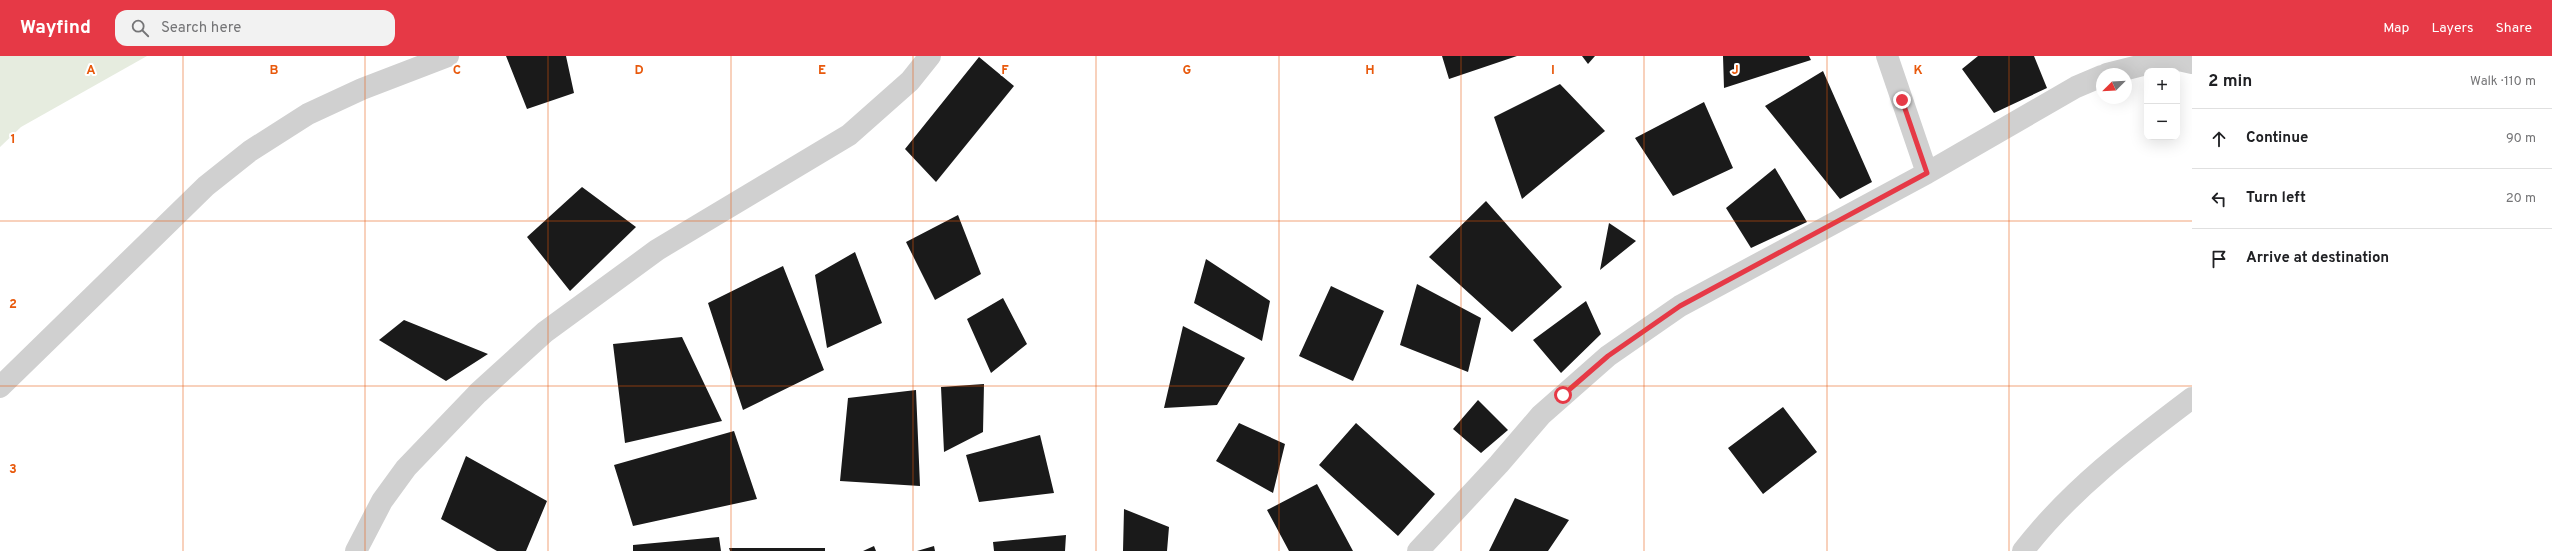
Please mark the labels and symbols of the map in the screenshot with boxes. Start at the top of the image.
text: A [86,63,96,79]
text: B [270,63,279,79]
text: C [453,63,461,79]
text: D [634,63,644,79]
text: E [818,63,826,79]
text: F [1001,63,1009,79]
text: G [1183,63,1192,79]
text: H [1365,63,1375,79]
text: I [1551,63,1555,79]
text: J [1731,63,1739,79]
text: K [1913,63,1923,79]
north arrow [2096,68,2132,104]
route end [1893,91,1911,109]
text: 1 [10,132,16,148]
text: 2 [9,297,17,313]
route start [1554,386,1572,404]
text: 3 [9,462,17,478]

